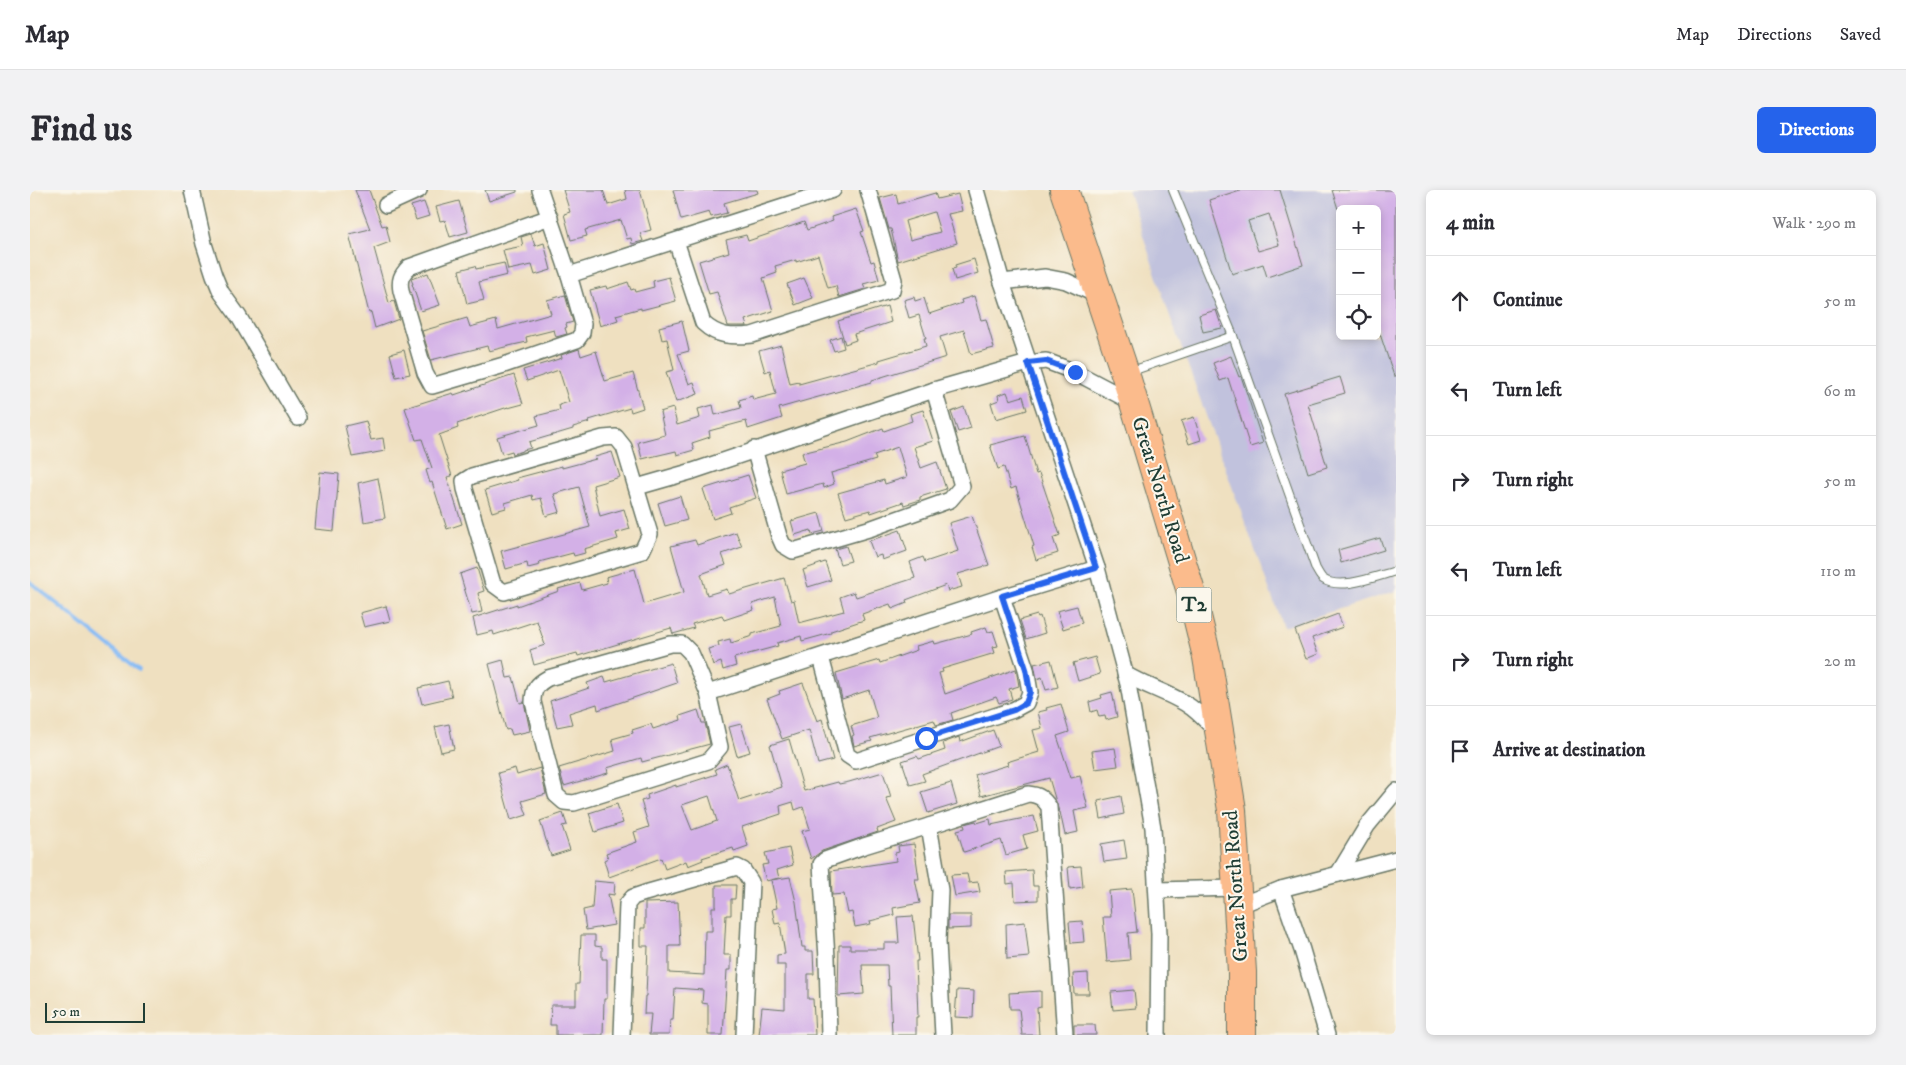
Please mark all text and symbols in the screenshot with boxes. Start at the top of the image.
text: Map [25,20,69,50]
text: Map [1676,24,1709,46]
text: Directions [1737,24,1812,46]
text: Saved [1840,24,1881,46]
button: Directions [1757,107,1876,153]
text: Find us [30,108,132,152]
map controls [1336,205,1381,340]
button: + [1336,205,1381,250]
text: 4 min [1446,210,1495,236]
text: Walk · 290 m [1772,213,1856,233]
button: − [1336,250,1381,295]
icon: ahead [1446,287,1474,315]
text: Continue [1493,289,1563,312]
text: 50 m [1824,291,1856,311]
button: locate [1336,295,1381,340]
route end [1064,361,1087,384]
icon: left [1446,377,1474,405]
text: Turn left [1493,379,1562,402]
text: 60 m [1824,381,1856,401]
street label: Great North Road [1125,414,1195,567]
icon: right [1446,467,1474,495]
text: Turn right [1493,469,1573,492]
text: 50 m [1824,471,1856,491]
icon: left [1446,557,1474,585]
text: Turn left [1493,559,1562,582]
text: 110 m [1820,561,1856,581]
road number: T2 [1176,588,1212,622]
icon: right [1446,647,1474,675]
text: Turn right [1493,649,1573,672]
text: 20 m [1824,651,1856,671]
route start [915,727,938,750]
icon: arrive [1446,737,1474,765]
text: Arrive at destination [1493,739,1645,762]
street label: Great North Road [1218,809,1254,963]
scale bar [45,1000,145,1023]
text: 50 m [52,1003,80,1021]

